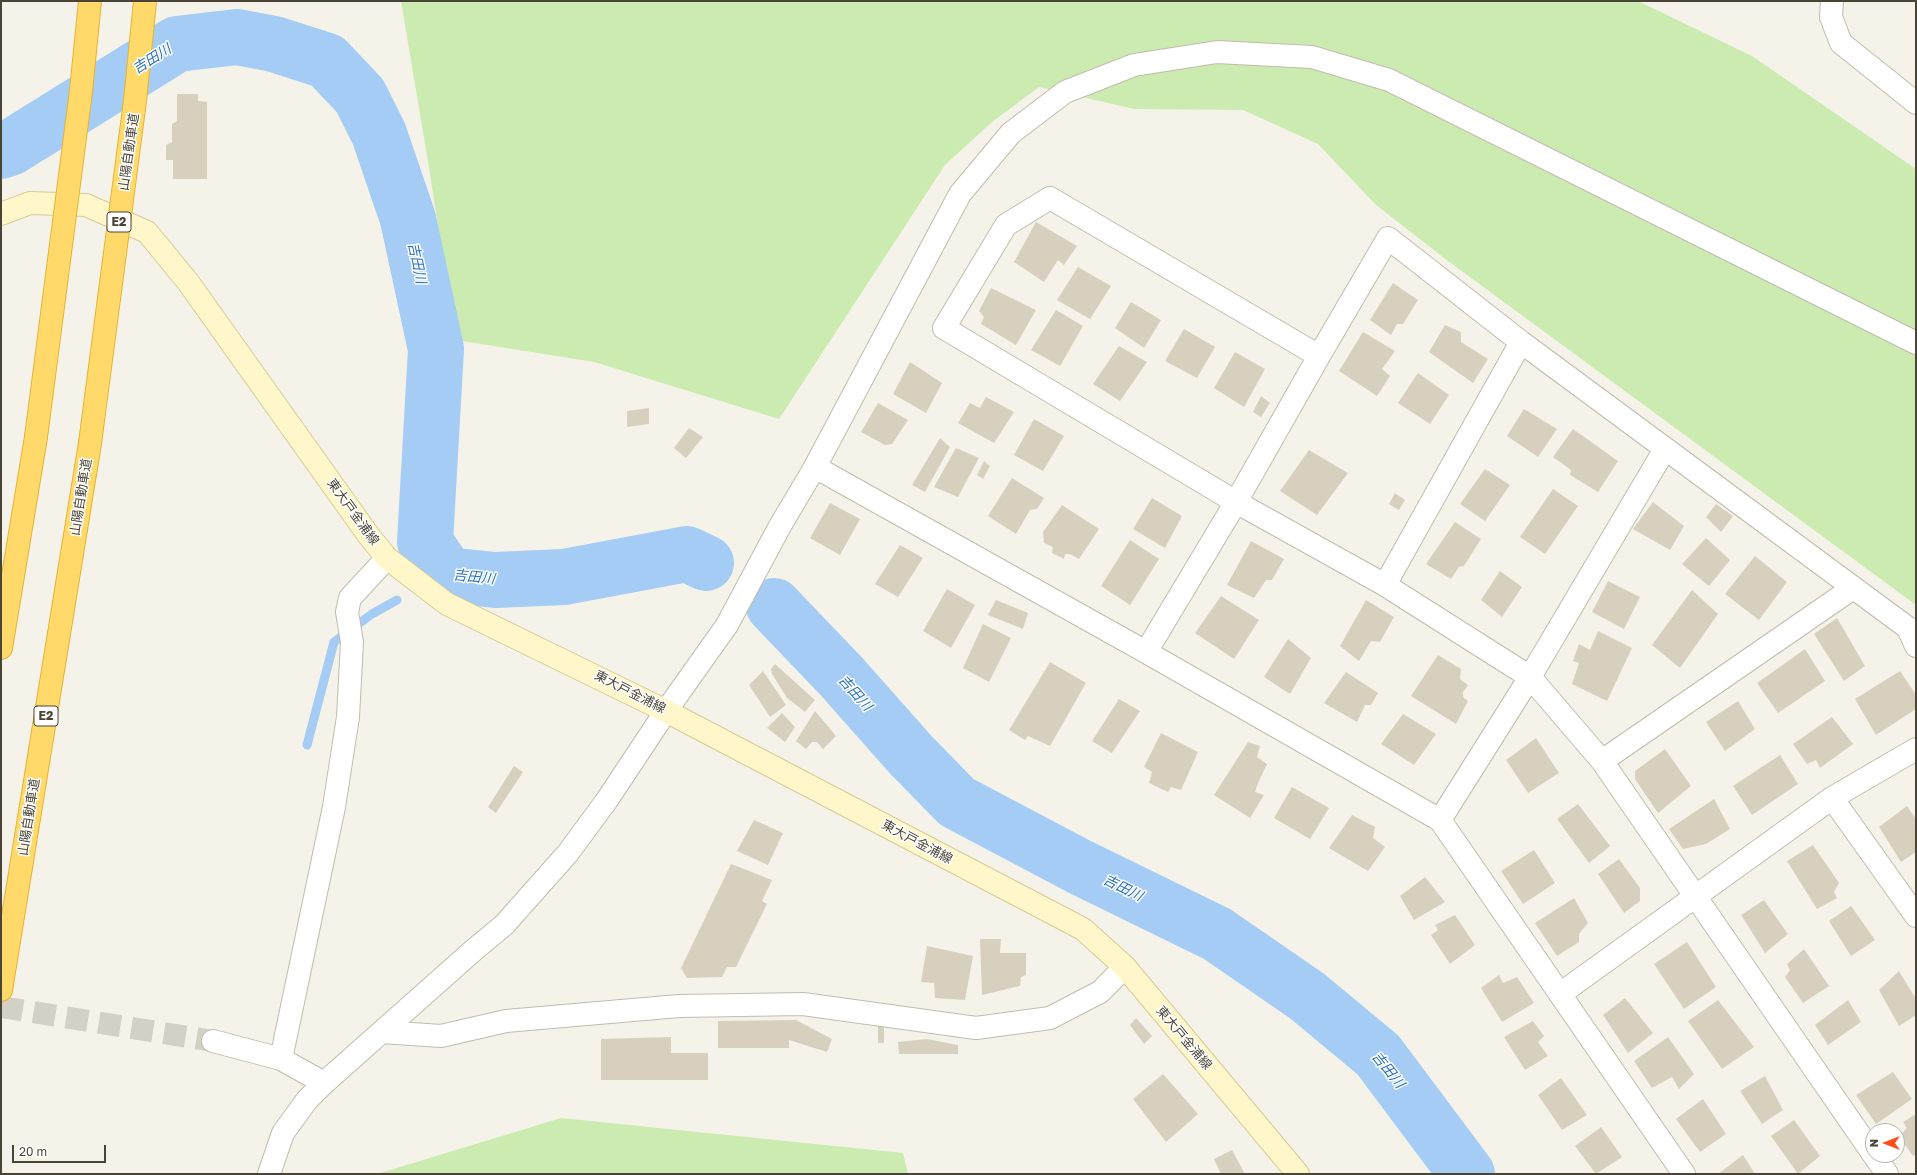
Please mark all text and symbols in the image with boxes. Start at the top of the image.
water label: 吉田川 [130,41,174,77]
street label: 山陽自動車道 [116,112,142,192]
road number: E2 [107,212,131,232]
water label: 吉田川 [404,241,430,285]
street label: 山陽自動車道 [67,457,95,537]
street label: 東大戸金浦線 [324,476,382,548]
water label: 吉田川 [452,566,496,588]
street label: 東大戸金浦線 [592,667,668,717]
water label: 吉田川 [835,672,875,714]
road number: E2 [34,706,58,726]
street label: 山陽自動車道 [15,777,43,857]
street label: 東大戸金浦線 [879,817,955,867]
water label: 吉田川 [1100,871,1146,905]
street label: 東大戸金浦線 [1153,1003,1215,1073]
water label: 吉田川 [1368,1048,1408,1092]
north arrow [1865,1123,1905,1163]
scale bar [14,1137,108,1163]
text: N [1867,1139,1880,1147]
text: 20 m [19,1144,47,1159]

